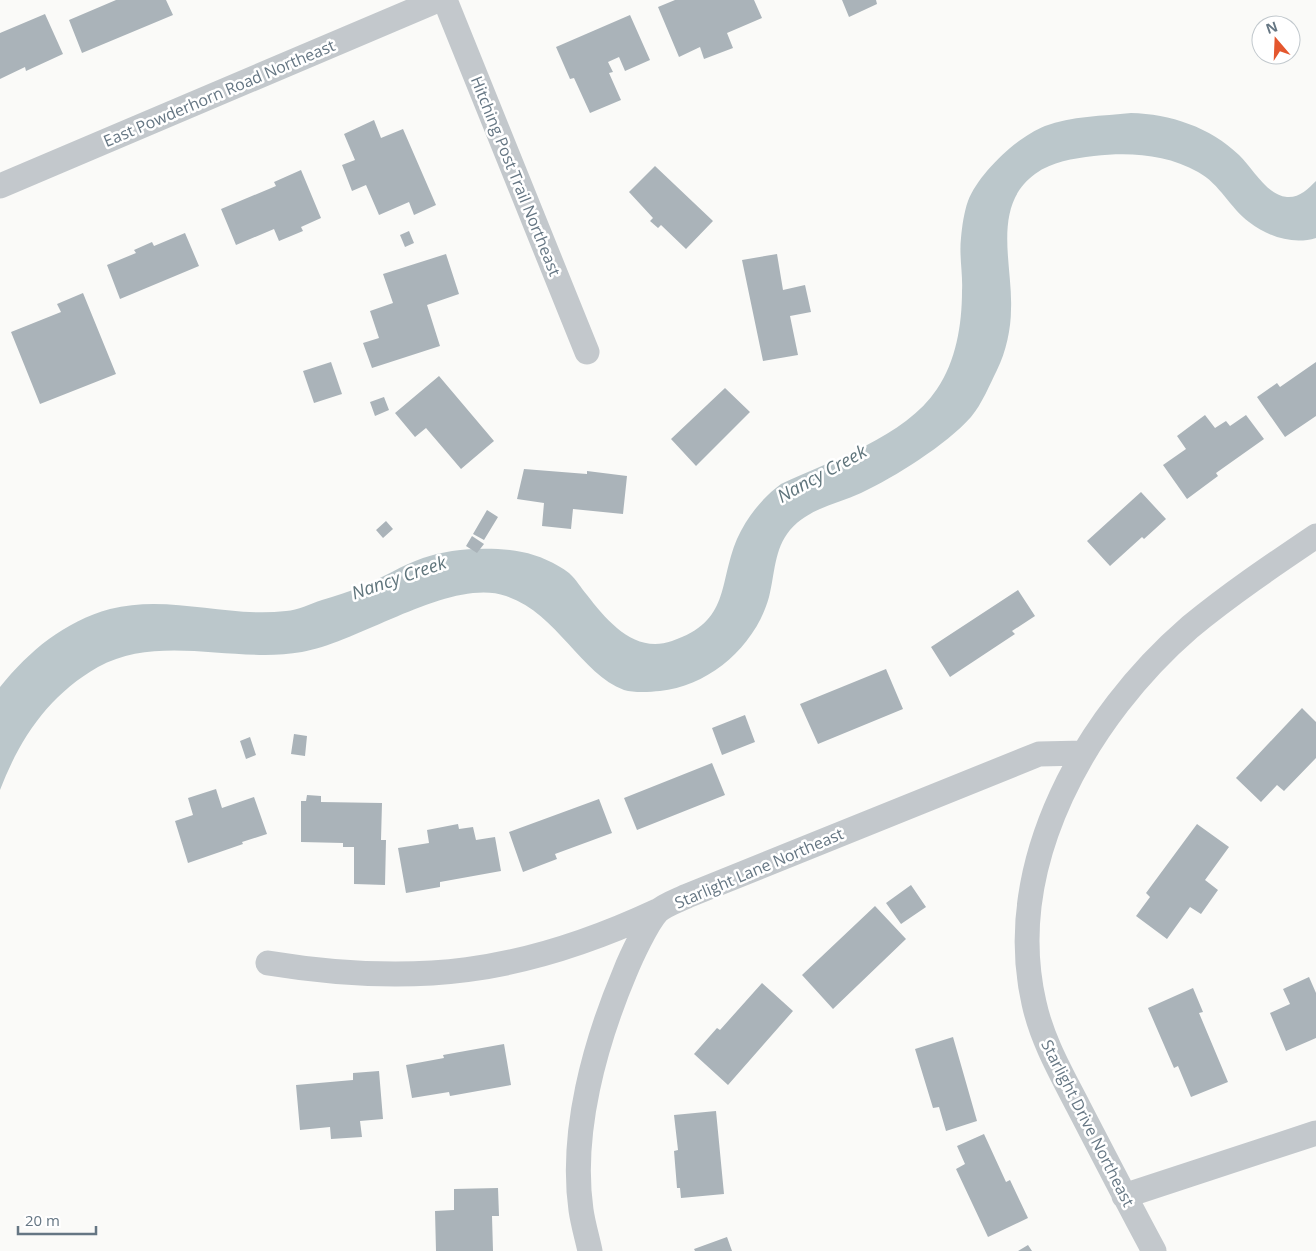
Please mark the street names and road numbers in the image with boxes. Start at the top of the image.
street label: East Powderhorn Road Northeast [100,34,338,152]
street label: Hitching Post Trail Northeast [466,73,566,280]
street label: Starlight Lane Northeast [671,822,847,914]
street label: Starlight Drive Northeast [1036,1036,1140,1210]

